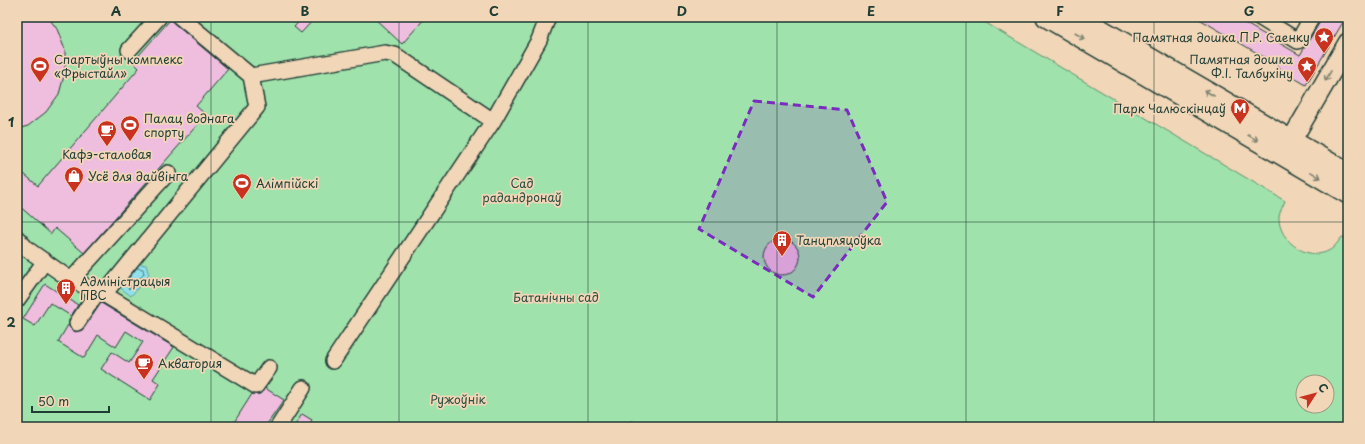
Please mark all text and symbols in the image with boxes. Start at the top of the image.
text: A [111,1,121,20]
text: B [301,1,310,20]
text: C [489,1,499,20]
text: D [677,1,687,20]
text: E [867,1,875,20]
text: F [1056,1,1064,20]
text: G [1244,1,1254,20]
place icon: Памятная дошка П.Р. Саенку [1313,26,1335,54]
place label: Памятная дошка П.Р. Саенку [1133,28,1310,46]
one-way arrow [1074,33,1086,41]
place label: Спартыўны комплекс «Фрыстайл» [54,50,183,82]
place label: Памятная дошка Ф.І. Талбухіну [1190,50,1293,82]
sports icon: Спартыўны комплекс «Фрыстайл» [29,55,51,83]
place icon: Памятная дошка Ф.І. Талбухіну [1296,55,1318,83]
one-way arrow [1324,70,1332,82]
one-way arrow [1203,88,1215,96]
metro station icon: Парк Чалюскінцаў [1229,97,1251,125]
place label: Парк Чалюскінцаў [1113,99,1226,117]
place label: Палац воднага спорту [144,109,235,141]
text: 1 [8,112,14,131]
sports icon: Палац воднага спорту [119,114,141,142]
cafe icon: Кафэ-сталовая [96,119,118,147]
one-way arrow [1247,134,1259,142]
place label: Кафэ-сталовая [62,145,152,163]
shop icon: Усё для дайвінга [63,165,85,193]
place label: Усё для дайвінга [88,167,189,185]
sports icon: Алімпійскі [231,172,253,200]
one-way arrow [1310,172,1322,180]
place label: Алімпійскі [256,174,318,192]
park label: Сад радандронаў [482,174,562,206]
building icon: Танцпляцоўка [771,229,793,257]
place label: Танцпляцоўка [796,231,882,249]
place label: Адміністрацыя ПВС [80,272,170,304]
building icon: Адміністрацыя ПВС [55,277,77,305]
park label: Батанічны сад [513,288,599,306]
text: 2 [6,312,16,331]
cafe icon: Акватория [133,352,155,380]
place label: Акватория [158,354,222,372]
north arrow [1295,374,1335,414]
text: С [1314,379,1333,396]
scale bar [32,388,109,414]
park label: Ружоўнік [430,390,487,408]
text: 50 m [38,392,69,410]

